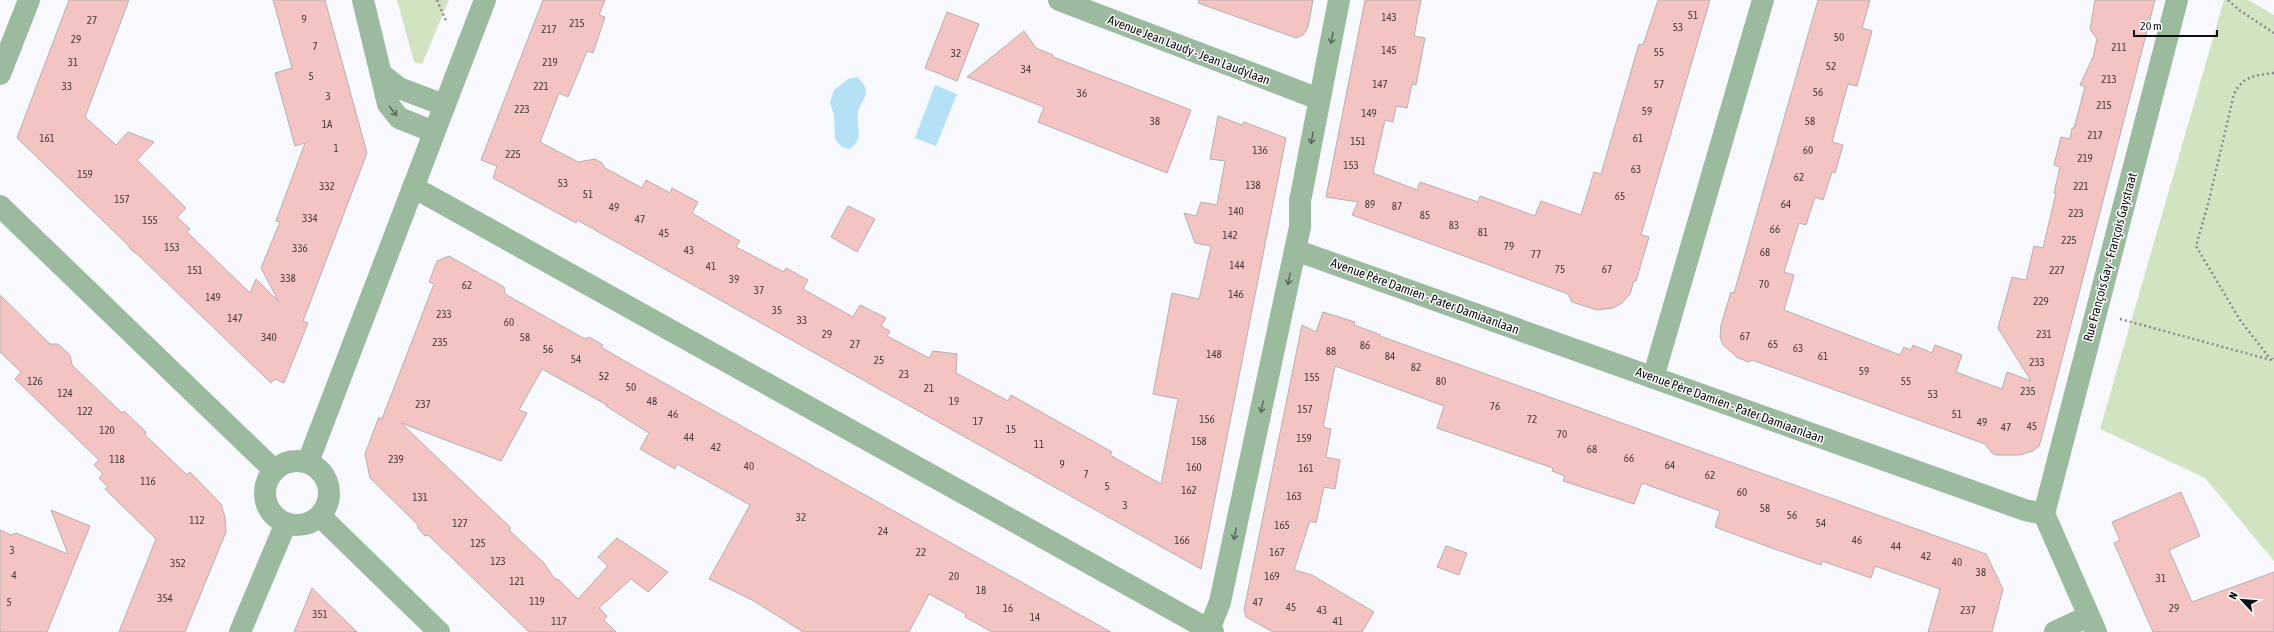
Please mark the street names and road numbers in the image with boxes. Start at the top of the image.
street label: Avenue Jean Laudy - Jean Laudylaan [1106,12,1272,88]
street label: Rue François Gay - François Gaystraat [2080,171,2140,343]
street label: Avenue Père Damien - Pater Damiaanlaan [1329,255,1521,337]
street label: Avenue Père Damien - Pater Damiaanlaan [1634,364,1826,446]

